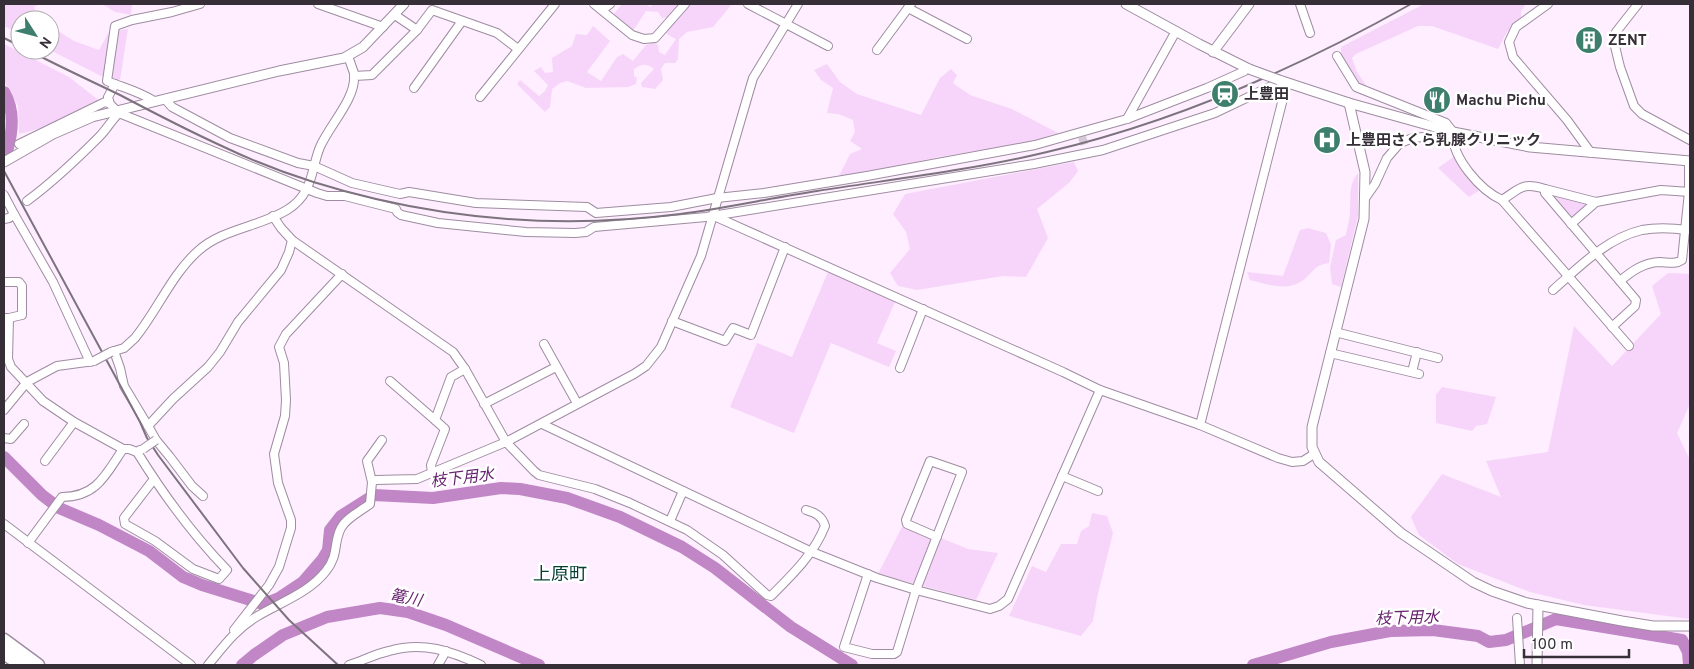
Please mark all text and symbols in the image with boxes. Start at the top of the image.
north arrow [10,10,60,60]
building icon: ZENT [1574,25,1604,55]
place label: ZENT [1608,32,1647,51]
text: N [34,33,54,51]
station icon: 上豊田 [1210,79,1240,109]
restaurant icon: Machu Pichu [1422,85,1452,115]
place label: 上豊田 [1244,86,1289,105]
place label: Machu Pichu [1456,92,1546,111]
hospital icon: 上豊田さくら乳腺クリニック [1312,125,1342,155]
place label: 上豊田さくら乳腺クリニック [1346,132,1541,151]
water label: 枝下用水 [429,465,497,493]
district label: 上原町 [533,564,587,587]
water label: 篭川 [388,586,425,612]
water label: 枝下用水 [1375,608,1441,630]
scale bar [1524,626,1629,658]
text: 100 m [1532,636,1573,655]

